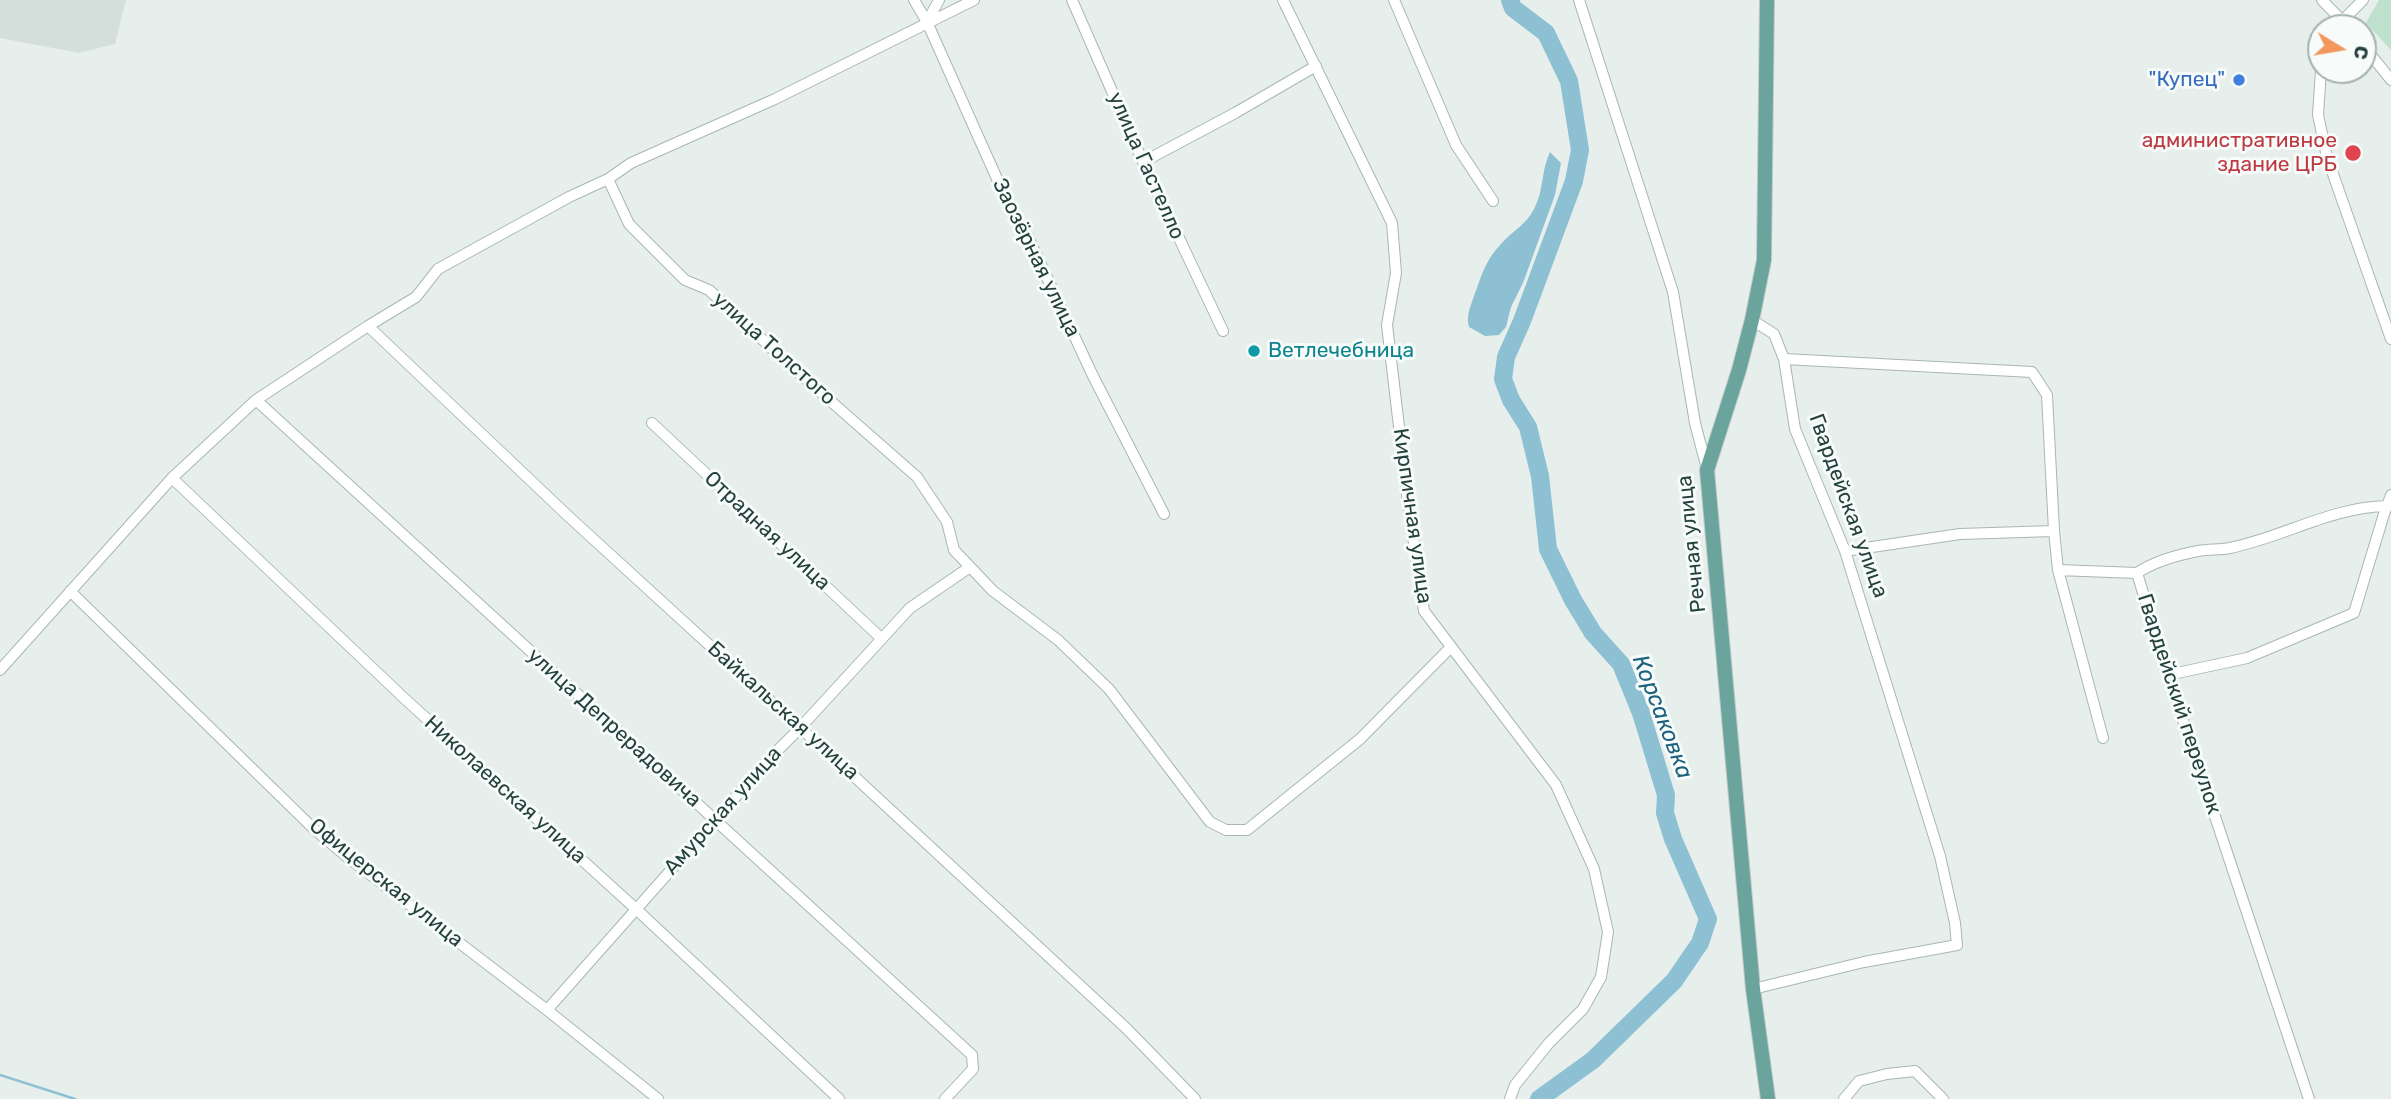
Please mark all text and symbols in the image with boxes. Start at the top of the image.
north arrow [2307,14,2377,84]
text: С [2349,44,2374,61]
place label: "Купец" [2149,67,2225,93]
marker: "Купец" [2231,72,2247,88]
street label: улица Гастелло [1102,88,1190,244]
place label: административное здание ЦРБ [2142,128,2337,178]
marker: административное здание ЦРБ [2343,143,2363,163]
street label: Заозёрная улица [987,175,1085,341]
street label: улица Толстого [707,287,841,411]
place label: Ветлечебница [1268,338,1414,364]
marker: Ветлечебница [1246,343,1262,359]
street label: Гвардейская улица [1803,411,1893,601]
street label: Кирпичная улица [1387,427,1437,605]
street label: Отрадная улица [699,466,835,596]
street label: Речная улица [1672,474,1712,614]
street label: Гвардейский переулок [2131,591,2227,817]
street label: Байкальская улица [702,636,864,786]
street label: улица Депрерадовича [522,643,706,813]
water label: Корсаковка [1626,651,1698,783]
street label: Николаевская улица [419,711,591,869]
street label: Амурская улица [659,742,787,880]
street label: Офицерская улица [304,813,468,953]

